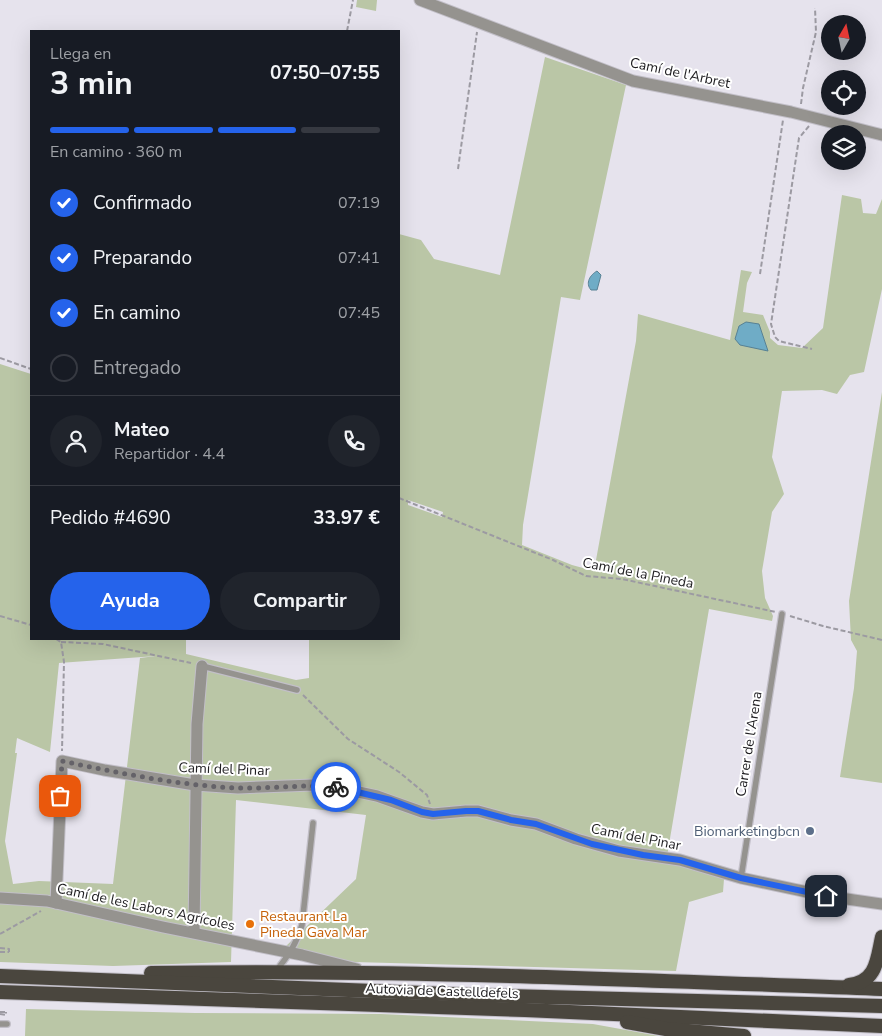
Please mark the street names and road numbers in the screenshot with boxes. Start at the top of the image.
street label: Camí de l'Arbret [628,53,732,93]
street label: Camí de la Pineda [581,553,695,593]
street label: Carrer de l'Arena [731,690,767,798]
street label: Camí del Pinar [178,758,270,780]
street label: Camí del Pinar [589,819,683,855]
street label: Camí de les Labors Agrícoles [55,879,237,935]
street label: Autovia de Castelldefels [365,979,519,1003]

